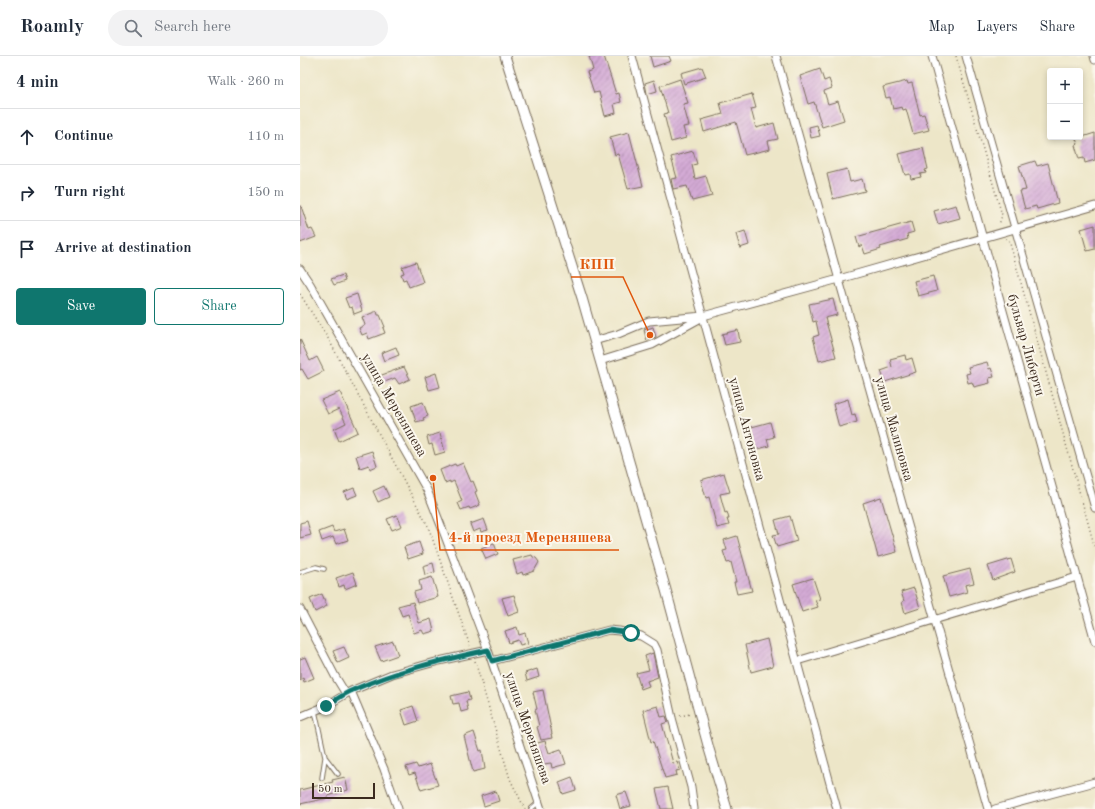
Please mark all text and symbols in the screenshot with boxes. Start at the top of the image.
search box [108,10,388,46]
icon: search [122,17,144,39]
text: Roamly [20,18,84,37]
text: Search here [154,20,231,35]
text: Map [929,20,955,34]
text: Layers [977,20,1018,34]
text: Share [1040,20,1075,34]
map controls [1047,68,1083,140]
button: + [1047,68,1083,104]
text: 4 min [16,74,59,91]
text: Walk · 260 m [207,75,284,88]
button: − [1047,104,1083,140]
icon: ahead [16,126,38,148]
text: Continue [54,129,113,144]
text: 110 m [247,130,284,143]
icon: right [16,182,38,204]
text: Turn right [54,185,125,200]
text: 150 m [247,186,284,199]
icon: arrive [16,238,38,260]
text: Arrive at destination [54,241,192,256]
callout: КПП [571,250,623,277]
text: КПП [579,258,615,273]
button: Save [16,288,146,325]
button: Share [154,288,284,325]
street label: бульвар Либерти [1005,293,1047,397]
street label: улица Мереняшева [359,351,429,459]
street label: улица Малиновка [872,375,916,483]
street label: улица Антоновка [726,376,768,483]
callout: 4-й проезд Мереняшева [440,523,619,550]
text: 4-й проезд Мереняшева [448,531,612,546]
route start [622,624,640,642]
street label: улица Мереняшева [502,670,554,786]
route end [317,697,335,715]
scale bar [312,781,375,800]
text: 50 m [318,784,343,795]

